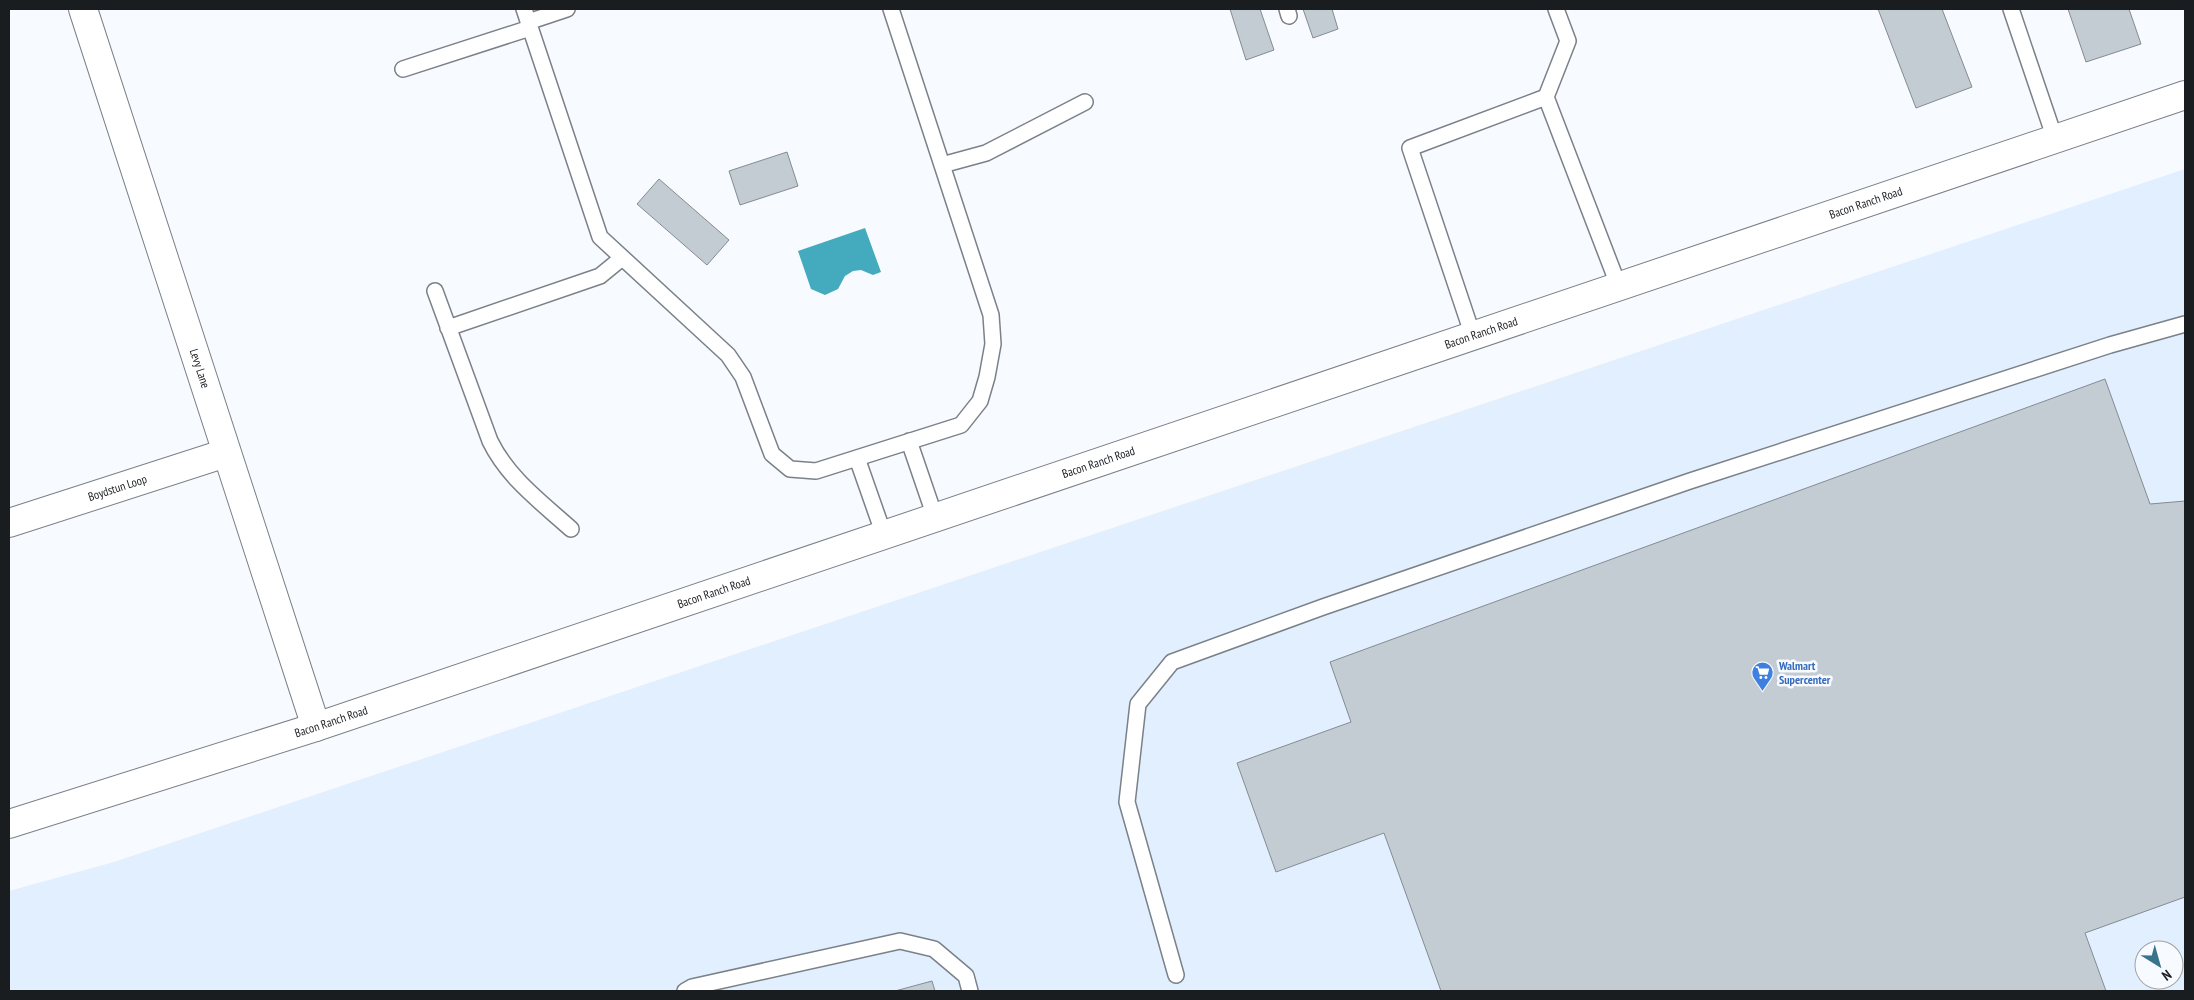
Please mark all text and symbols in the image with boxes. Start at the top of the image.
street label: Bacon Ranch Road [1827,183,1904,222]
street label: Bacon Ranch Road [1443,313,1519,352]
street label: Levy Lane [187,347,214,390]
street label: Bacon Ranch Road [1060,443,1137,481]
street label: Boydstun Loop [86,471,149,504]
street label: Bacon Ranch Road [675,573,752,611]
place label: Walmart Supercenter [1778,658,1831,687]
supermarket icon: Walmart Supercenter [1751,661,1775,692]
street label: Bacon Ranch Road [293,702,369,740]
north arrow [2134,940,2184,990]
text: N [2158,966,2175,985]

